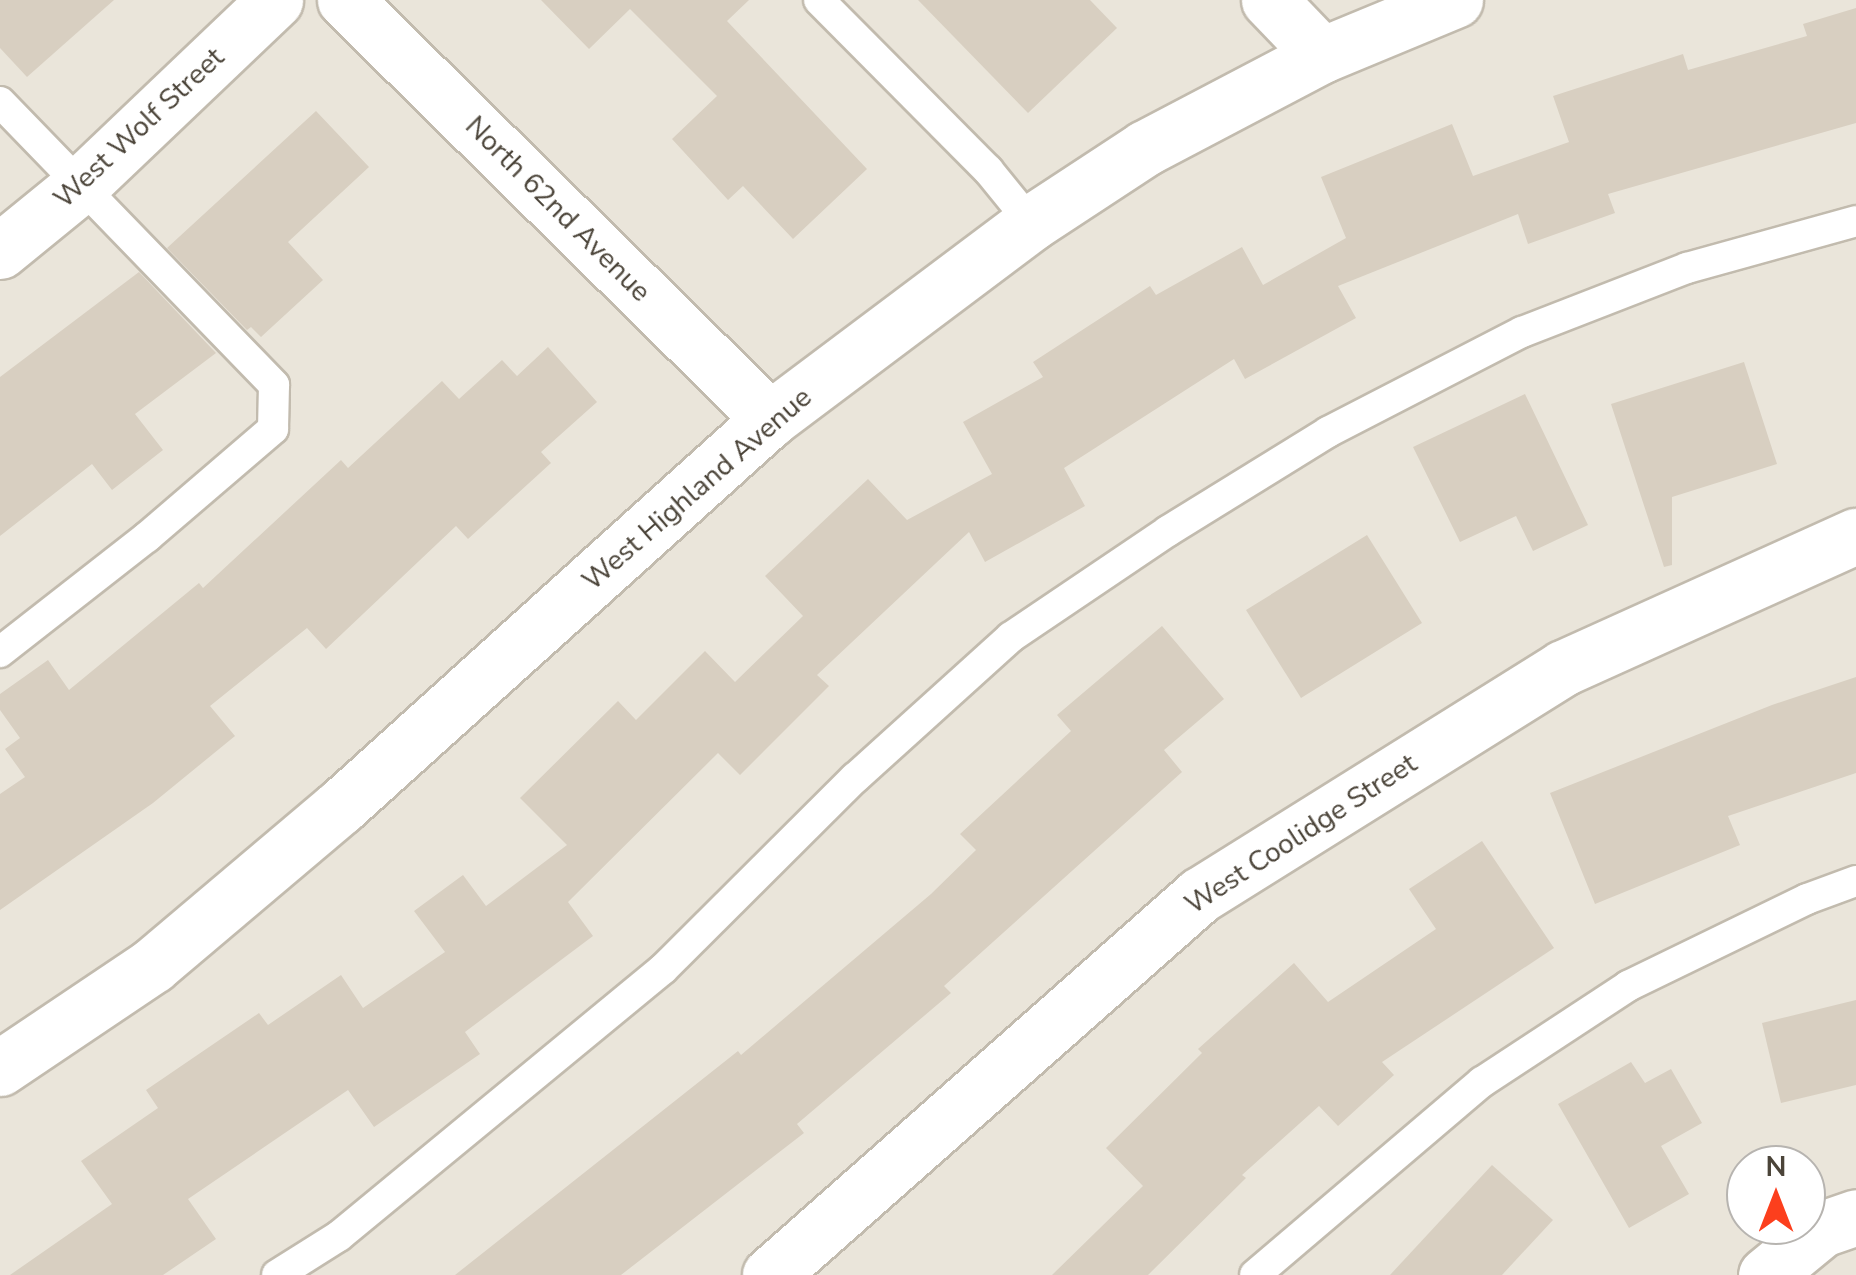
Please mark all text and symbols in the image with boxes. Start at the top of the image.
street label: West Wolf Street [47,41,231,215]
street label: North 62nd Avenue [458,109,658,309]
street label: West Highland Avenue [576,380,818,598]
street label: West Coolidge Street [1179,747,1423,921]
north arrow [1726,1145,1826,1245]
text: N [1766,1148,1786,1186]

